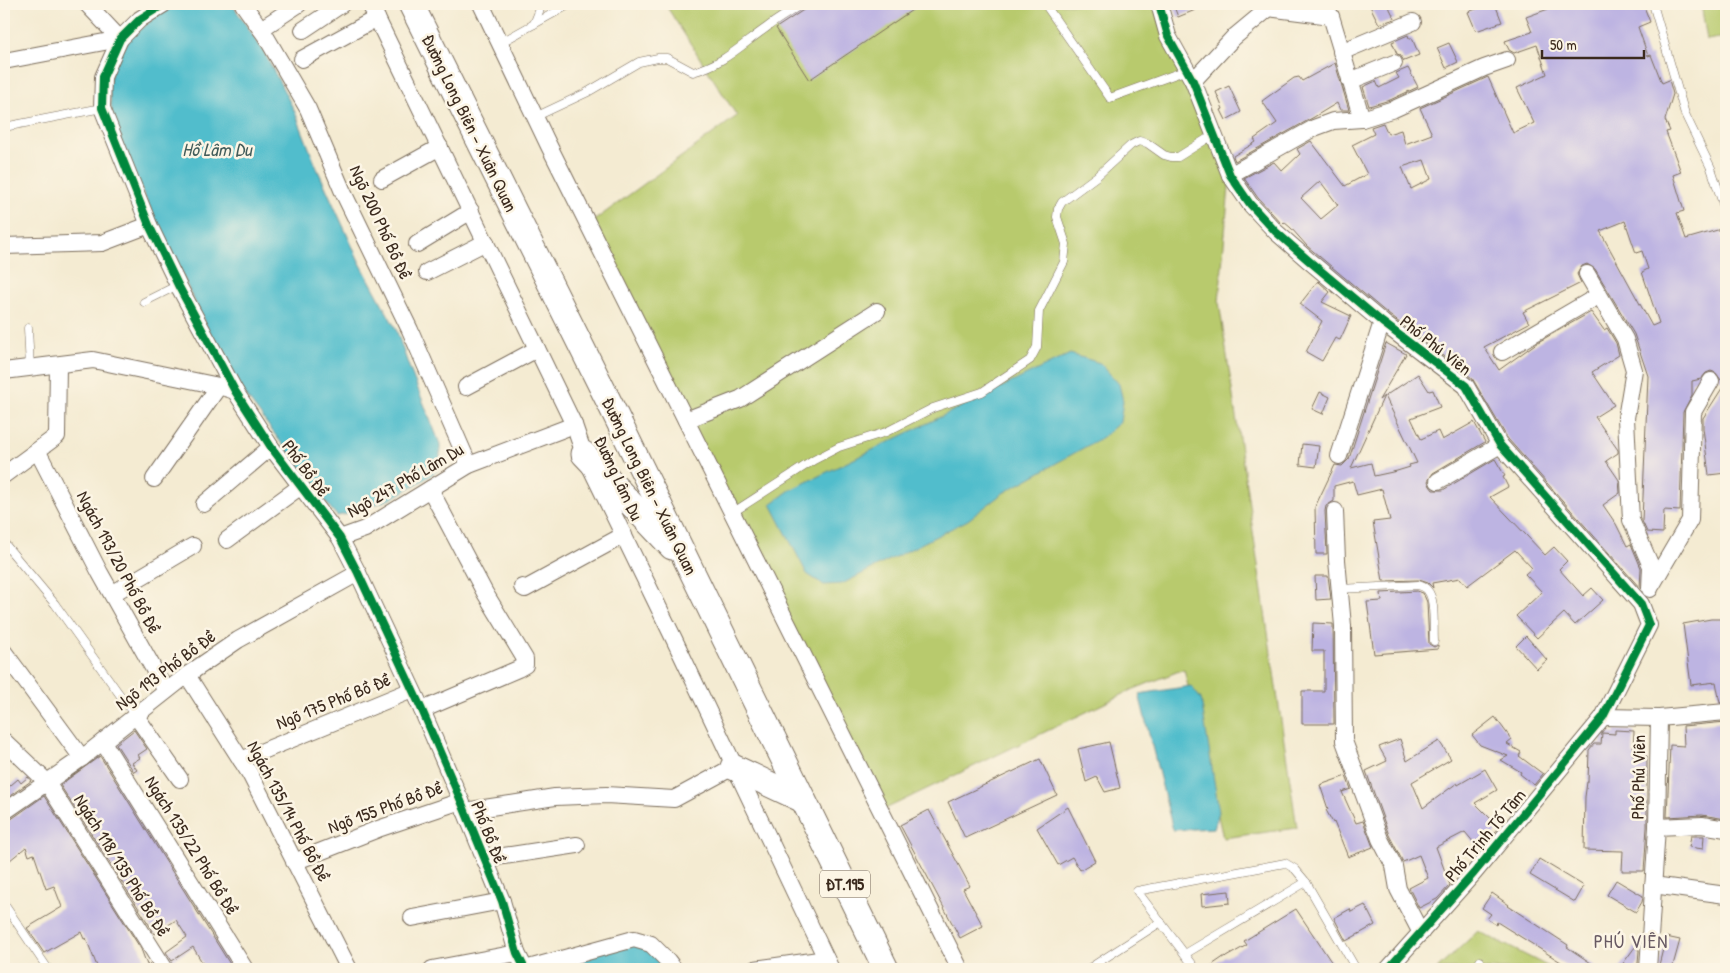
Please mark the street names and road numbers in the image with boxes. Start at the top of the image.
street label: Đường Long Biên – Xuân Quan [416,30,524,216]
street label: Ngõ 200 Phố Bồ Đề [344,161,418,283]
street label: Phố Phú Viên [1395,309,1477,381]
street label: Đường Long Biên – Xuân Quan [596,393,704,579]
street label: Đường Lâm Du [589,432,649,524]
street label: Phố Bồ Đề [276,434,336,502]
street label: Ngõ 247 Phố Lâm Du [342,436,468,524]
street label: Ngách 193/20 Phố Bồ Đề [71,486,167,638]
street label: Ngõ 193 Phố Bồ Đề [110,624,220,716]
street label: Ngõ 175 Phố Bồ Đề [272,667,394,735]
street label: Phố Phú Viên [1625,734,1651,820]
street label: Ngách 135/14 Phố Bồ Đề [241,736,337,886]
street label: Ngách 135/22 Phố Bồ Đề [139,771,245,919]
street label: Ngõ 155 Phố Bồ Đề [324,775,446,839]
street label: Phố Trịnh Tố Tâm [1439,783,1531,887]
street label: Ngách 118/135 Phố Bồ Đề [68,789,176,941]
street label: Phố Bồ Đề [465,797,513,867]
road number: ĐT.195 [820,871,870,898]

